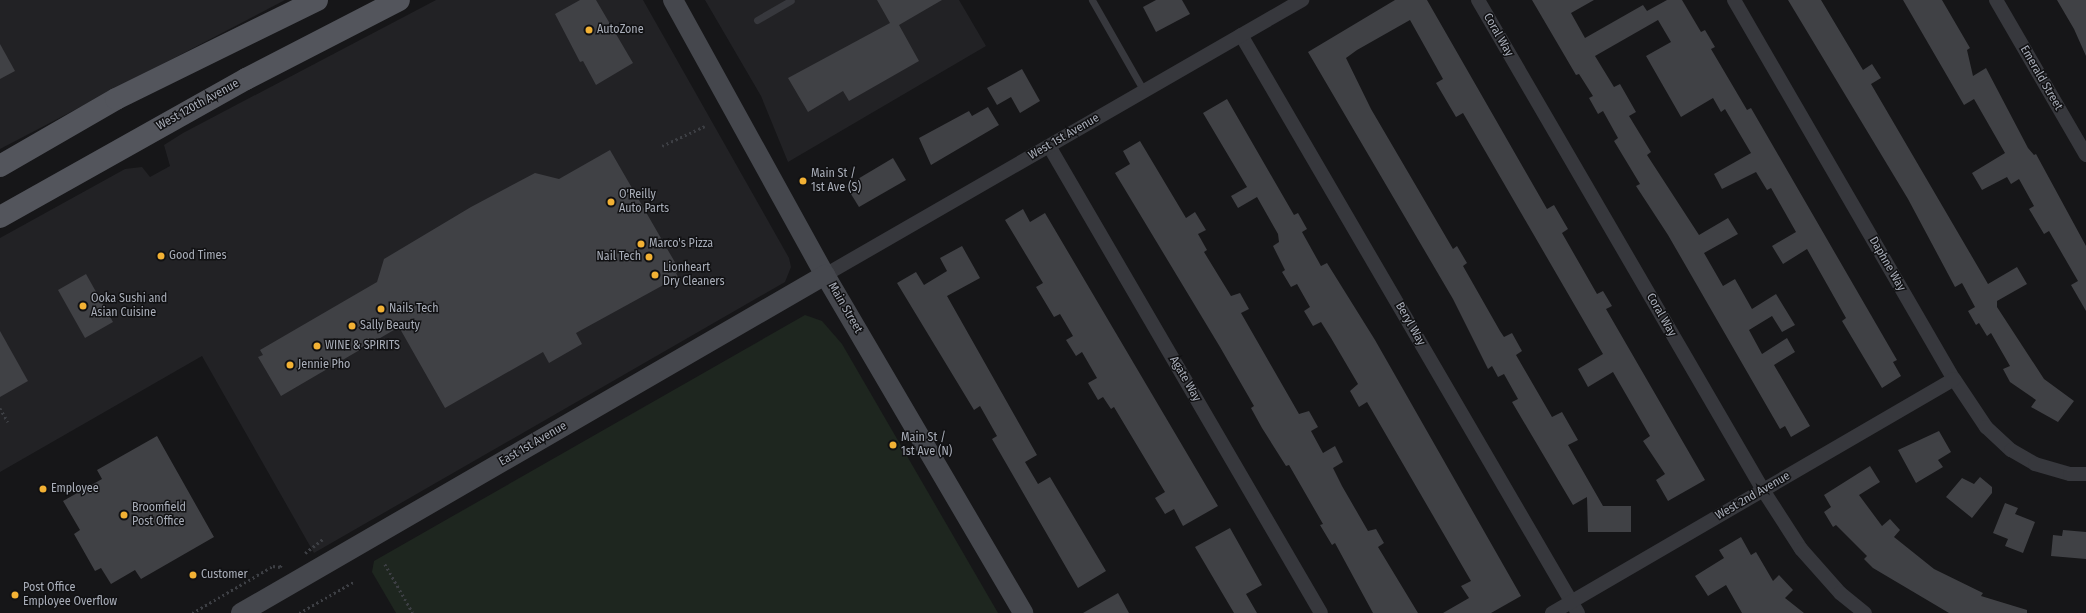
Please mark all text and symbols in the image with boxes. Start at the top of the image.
street label: Coral Way [1480,11,1516,59]
place label: AutoZone [597,23,644,37]
marker: AutoZone [584,25,594,35]
street label: Emerald Street [2017,43,2065,113]
street label: West 120th Avenue [154,76,242,134]
street label: West 1st Avenue [1026,111,1102,163]
place label: Main St / 1st Ave (S) [811,167,861,195]
marker: Main St / 1st Ave (S) [798,176,808,186]
place label: O'Reilly Auto Parts [619,188,669,216]
marker: O'Reilly Auto Parts [606,197,616,207]
street label: Daphne Way [1866,234,1908,294]
place label: Marco's Pizza [649,237,713,251]
marker: Marco's Pizza [636,239,646,249]
place label: Good Times [169,249,227,263]
place label: Nail Tech [597,250,641,264]
marker: Good Times [156,251,166,261]
marker: Nail Tech [644,252,654,262]
place label: Lionheart Dry Cleaners [663,261,725,289]
marker: Lionheart Dry Cleaners [650,270,660,280]
street label: Main Street [825,280,865,336]
street label: Coral Way [1643,291,1679,339]
place label: Ooka Sushi and Asian Cuisine [91,292,167,320]
street label: Beryl Way [1392,300,1428,348]
marker: Ooka Sushi and Asian Cuisine [78,301,88,311]
place label: Nails Tech [389,302,439,316]
marker: Nails Tech [376,304,386,314]
place label: Sally Beauty [360,319,420,333]
marker: Sally Beauty [347,321,357,331]
place label: WINE & SPIRITS [325,339,400,353]
marker: WINE & SPIRITS [312,341,322,351]
street label: Agate Way [1166,354,1204,404]
place label: Jennie Pho [298,358,350,372]
marker: Jennie Pho [285,360,295,370]
street label: East 1st Avenue [497,419,569,469]
place label: Main St / 1st Ave (N) [901,431,952,459]
marker: Main St / 1st Ave (N) [888,440,898,450]
street label: West 2nd Avenue [1713,469,1793,523]
place label: Employee [51,482,99,496]
marker: Employee [38,484,48,494]
place label: Broomfield Post Office [132,501,186,529]
marker: Broomfield Post Office [119,510,129,520]
place label: Customer [201,568,248,582]
marker: Customer [188,570,198,580]
place label: Post Office Employee Overflow [23,581,117,609]
marker: Post Office Employee Overflow [10,590,20,600]

